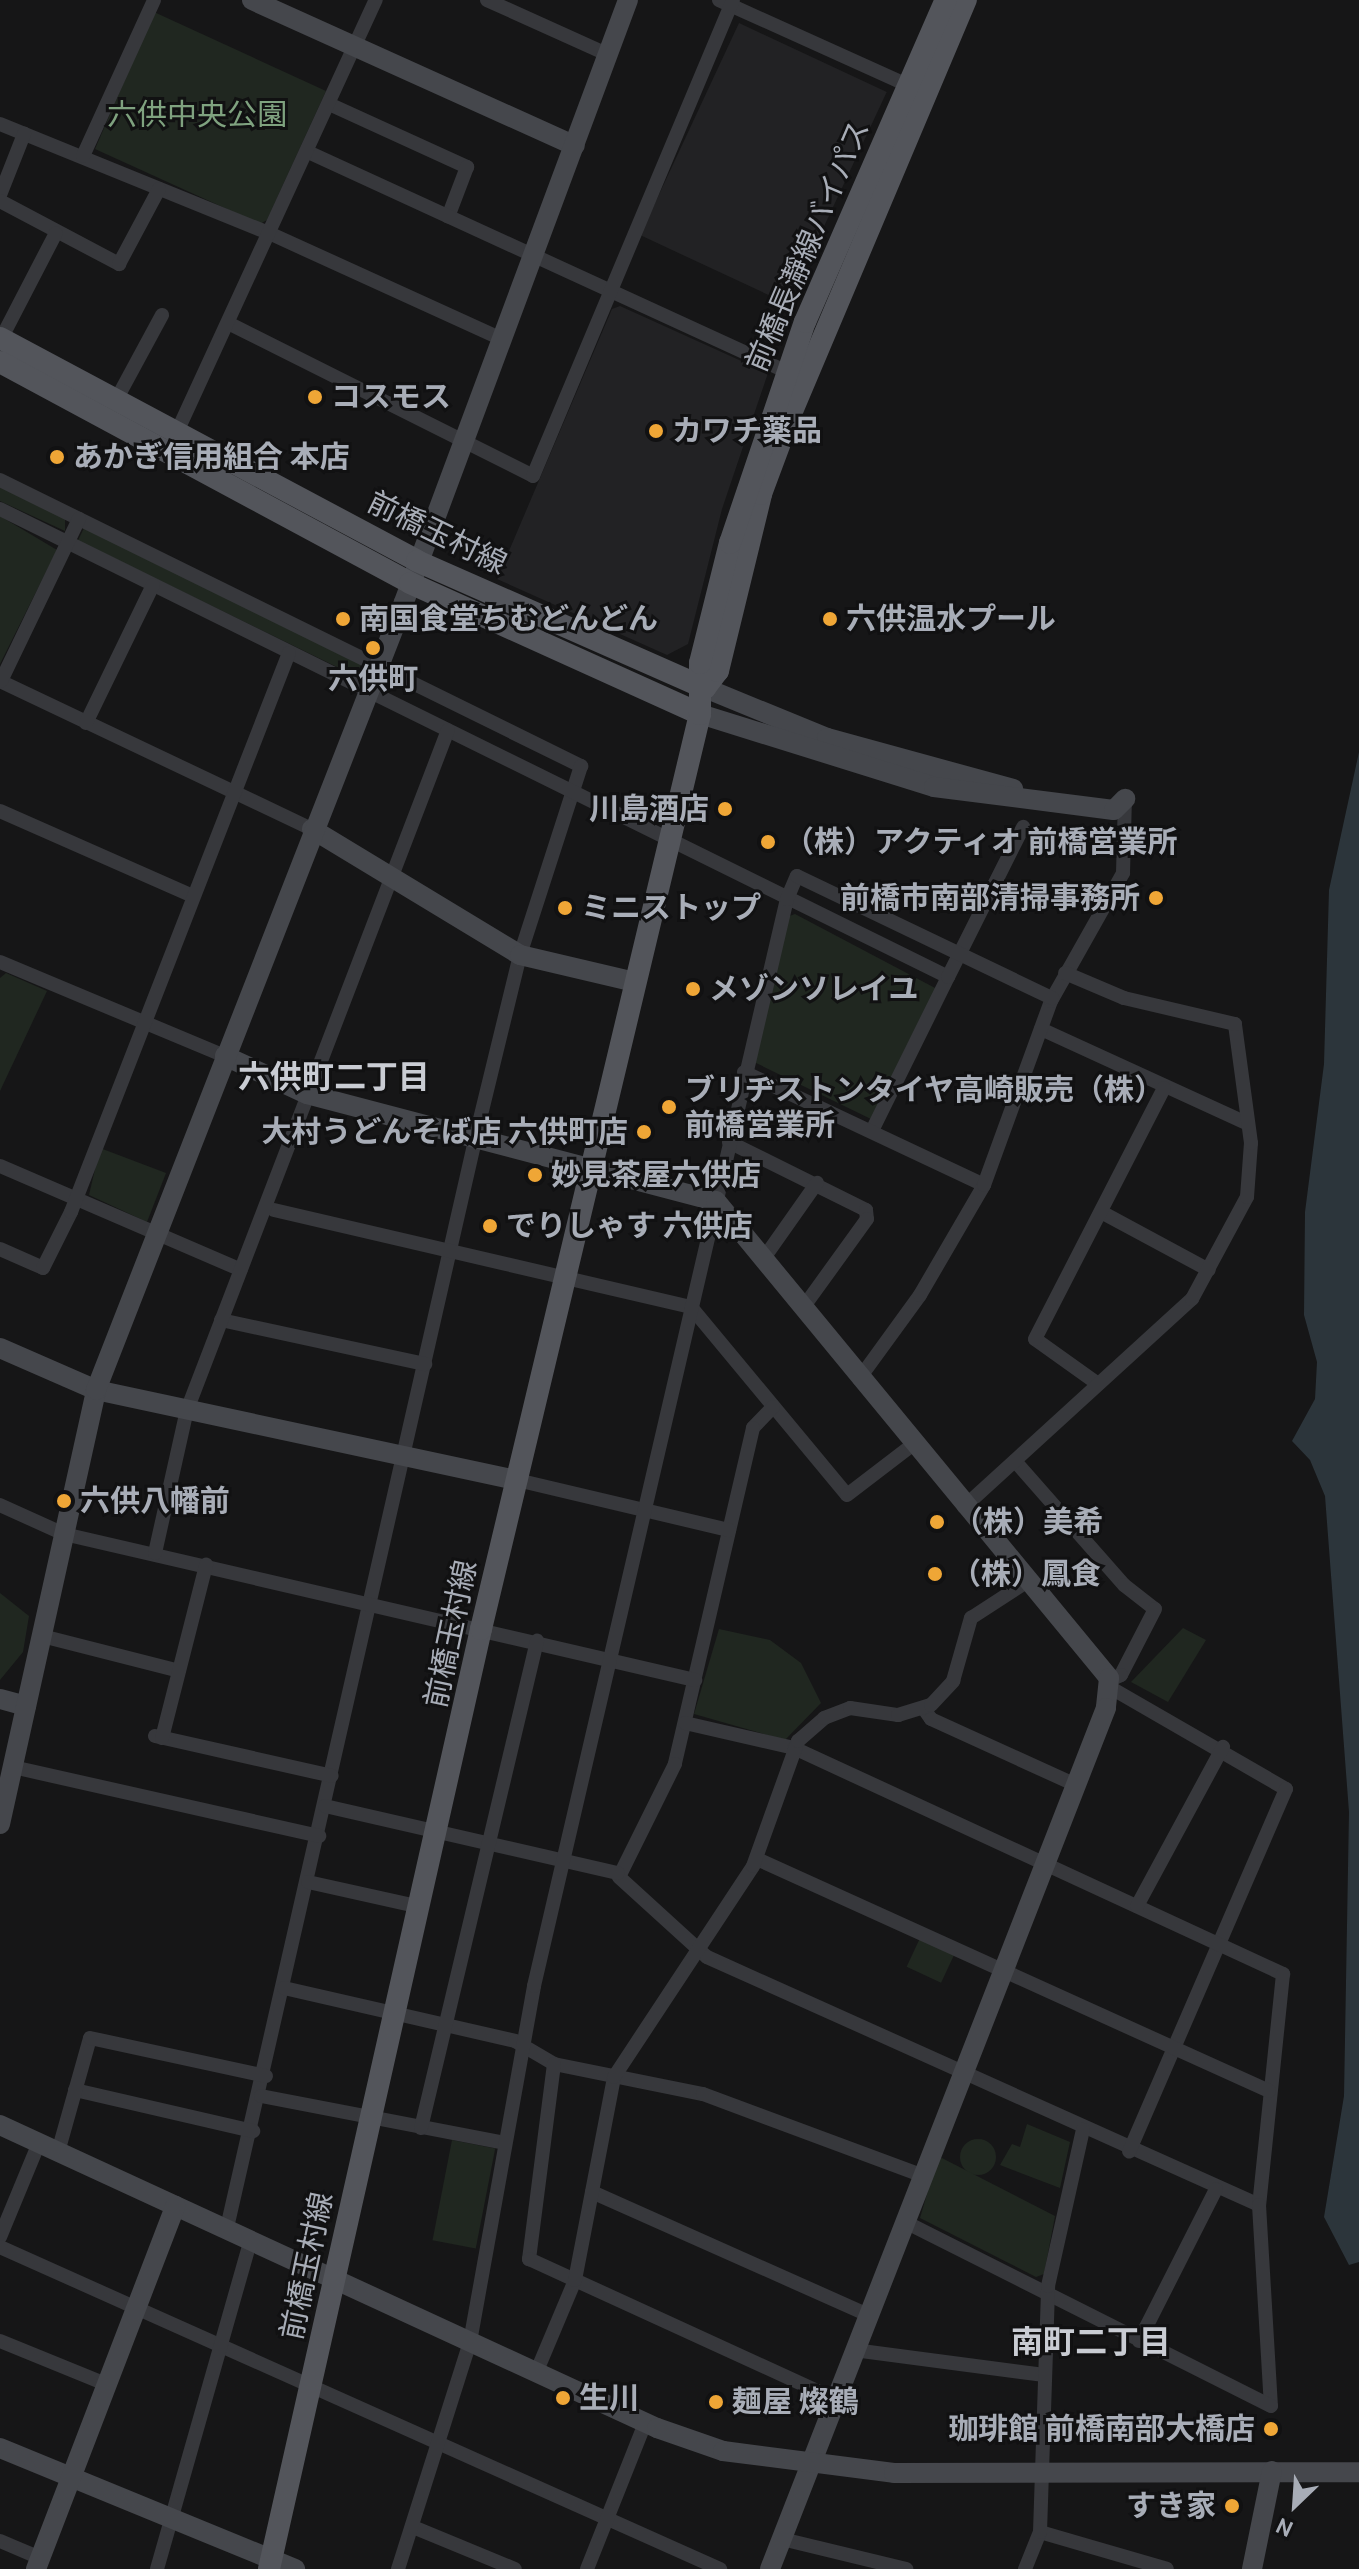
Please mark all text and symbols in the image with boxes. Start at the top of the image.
park label: 六供中央公園 [107,97,287,133]
street label: 前橋長瀞線バイパス [739,115,877,377]
place label: コスモス [331,379,451,415]
marker: コスモス [306,388,324,406]
place label: カワチ薬品 [672,413,822,449]
marker: カワチ薬品 [647,422,665,440]
place label: あかぎ信用組合 本店 [73,439,350,475]
marker: あかぎ信用組合 本店 [48,448,66,466]
street label: 前橋玉村線 [362,484,512,582]
place label: 南国食堂ちむどんどん [359,601,659,637]
place label: 六供温水プール [846,601,1056,637]
marker: 南国食堂ちむどんどん [334,610,352,628]
marker: 六供温水プール [821,610,839,628]
marker: 六供町 [364,639,382,657]
place label: 六供町 [328,661,418,697]
place label: 川島酒店 [589,791,709,827]
marker: 川島酒店 [716,800,734,818]
place label: （株）アクティオ 前橋営業所 [784,824,1181,860]
marker: （株）アクティオ 前橋営業所 [759,833,777,851]
place label: 前橋市南部清掃事務所 [840,880,1140,916]
marker: 前橋市南部清掃事務所 [1147,889,1165,907]
place label: ミニストップ [581,890,761,926]
marker: ミニストップ [556,899,574,917]
place label: メゾンソレイユ [709,971,919,1007]
marker: メゾンソレイユ [684,980,702,998]
district label: 六供町二丁目 [238,1058,430,1096]
place label: ブリヂストンタイヤ高崎販売（株） 前橋営業所 [685,1072,1165,1142]
marker: ブリヂストンタイヤ高崎販売（株） 前橋営業所 [660,1098,678,1116]
place label: 大村うどんそば店 六供町店 [261,1114,628,1150]
marker: 大村うどんそば店 六供町店 [635,1123,653,1141]
place label: 妙見茶屋六供店 [551,1157,761,1193]
marker: 妙見茶屋六供店 [526,1166,544,1184]
place label: でりしゃす 六供店 [506,1208,753,1244]
marker: でりしゃす 六供店 [481,1217,499,1235]
place label: 六供八幡前 [80,1483,230,1519]
marker: 六供八幡前 [55,1492,73,1510]
place label: （株）美希 [953,1504,1103,1540]
marker: （株）美希 [928,1513,946,1531]
place label: （株）鳳食 [951,1556,1101,1592]
street label: 前橋玉村線 [418,1557,484,1711]
marker: （株）鳳食 [926,1565,944,1583]
street label: 前橋玉村線 [274,2189,340,2343]
district label: 南町二丁目 [1011,2323,1171,2361]
place label: 生川 [579,2380,639,2416]
place label: 麺屋 燦鶴 [732,2384,859,2420]
marker: 生川 [554,2389,572,2407]
marker: 麺屋 燦鶴 [707,2393,725,2411]
place label: 珈琲館 前橋南部大橋店 [948,2411,1255,2447]
marker: 珈琲館 前橋南部大橋店 [1262,2420,1280,2438]
north arrow [1255,2465,1335,2545]
place label: すき家 [1126,2488,1216,2524]
marker: すき家 [1223,2497,1241,2515]
text: N [1272,2512,1297,2543]

